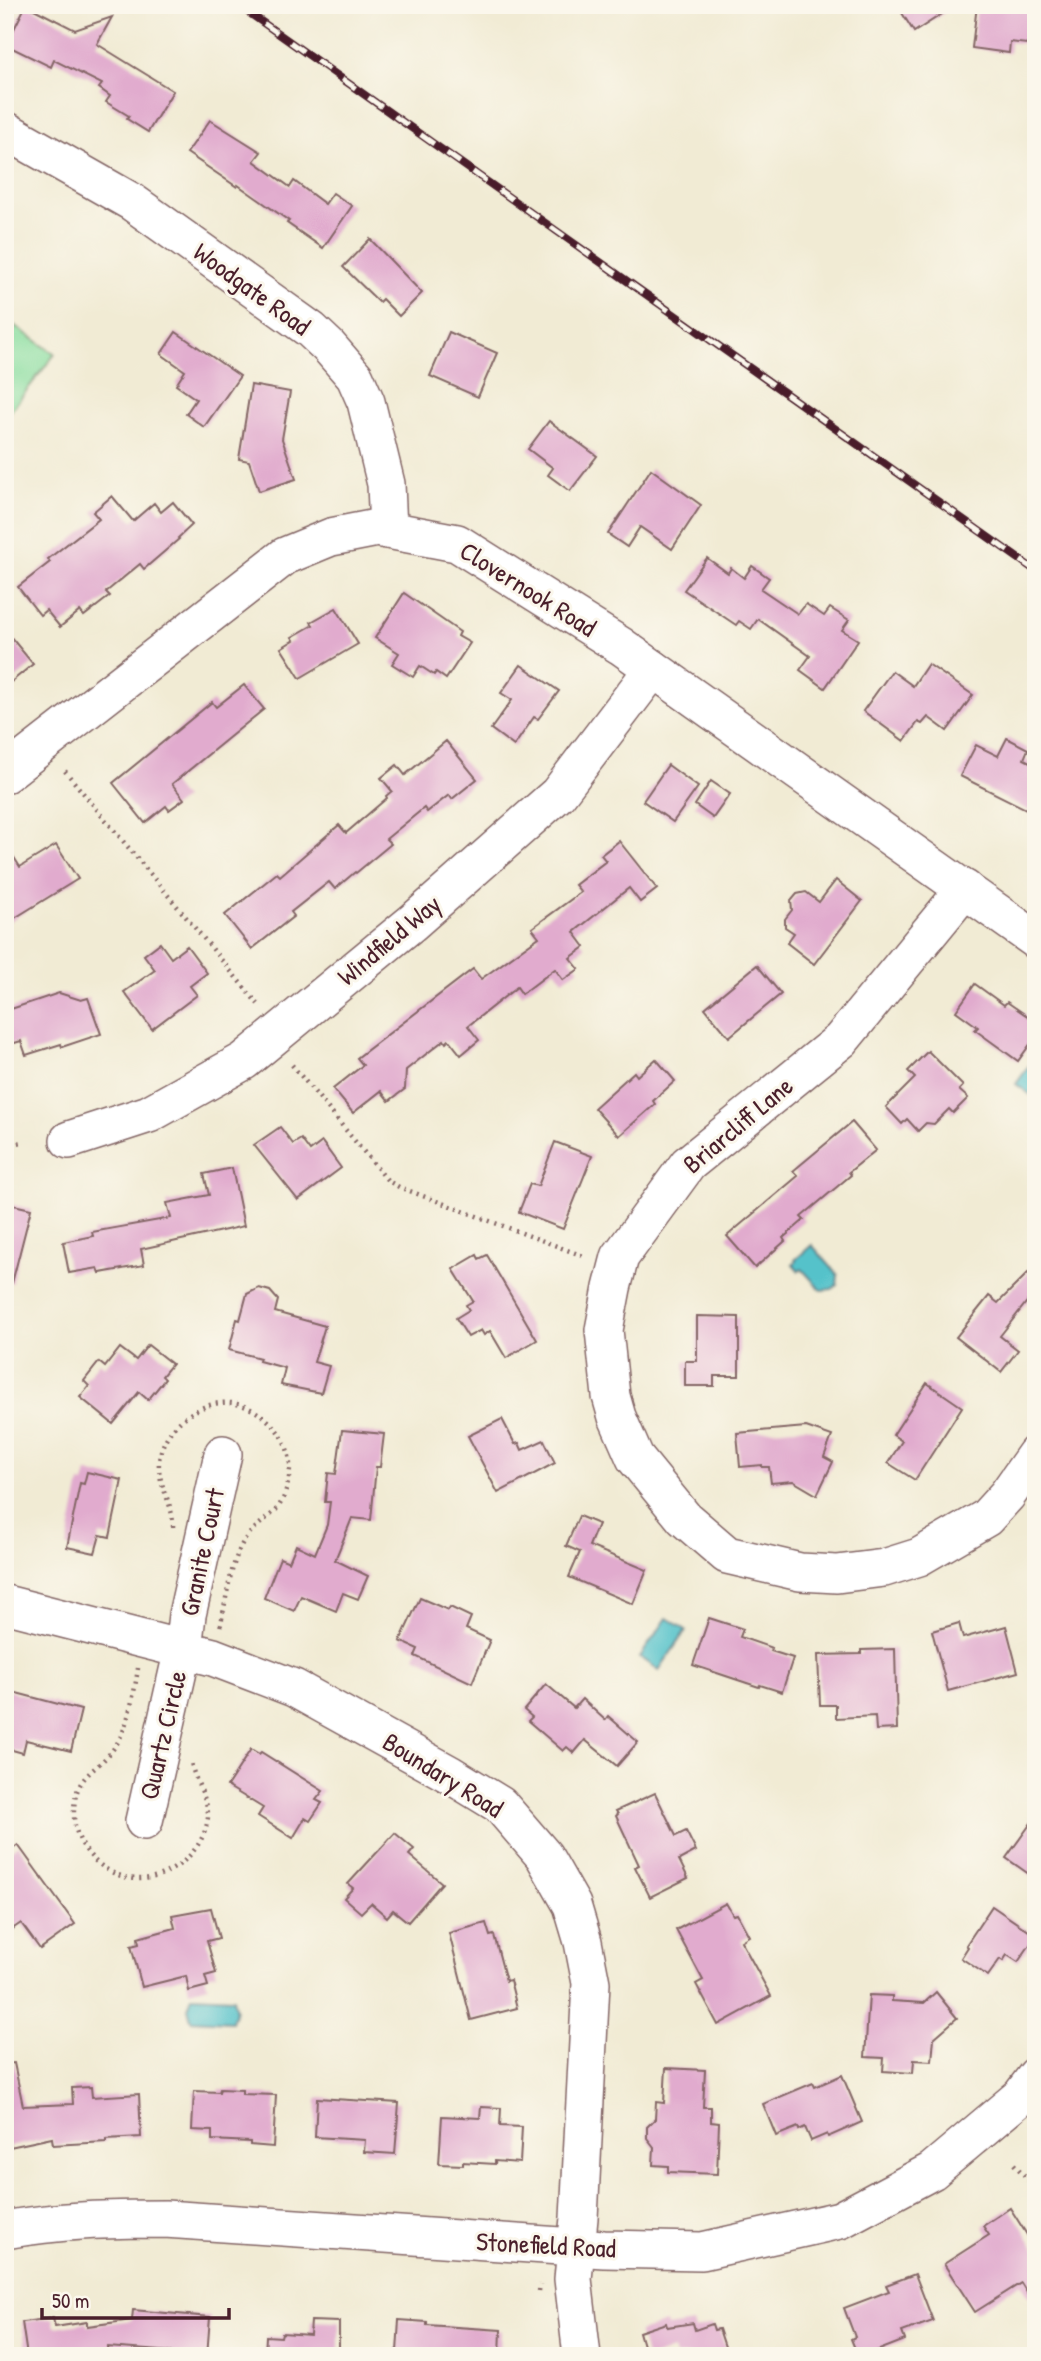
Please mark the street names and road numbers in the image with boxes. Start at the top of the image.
street label: Woodgate Road [187,234,318,343]
street label: Clovernook Road [453,533,603,644]
street label: Windfield Way [330,886,448,993]
street label: Briarcliff Lane [675,1068,800,1181]
street label: Granite Court [171,1484,232,1619]
street label: Quartz Circle [131,1667,194,1803]
street label: Boundary Road [376,1724,510,1825]
street label: Stonefield Road [475,2223,617,2266]

